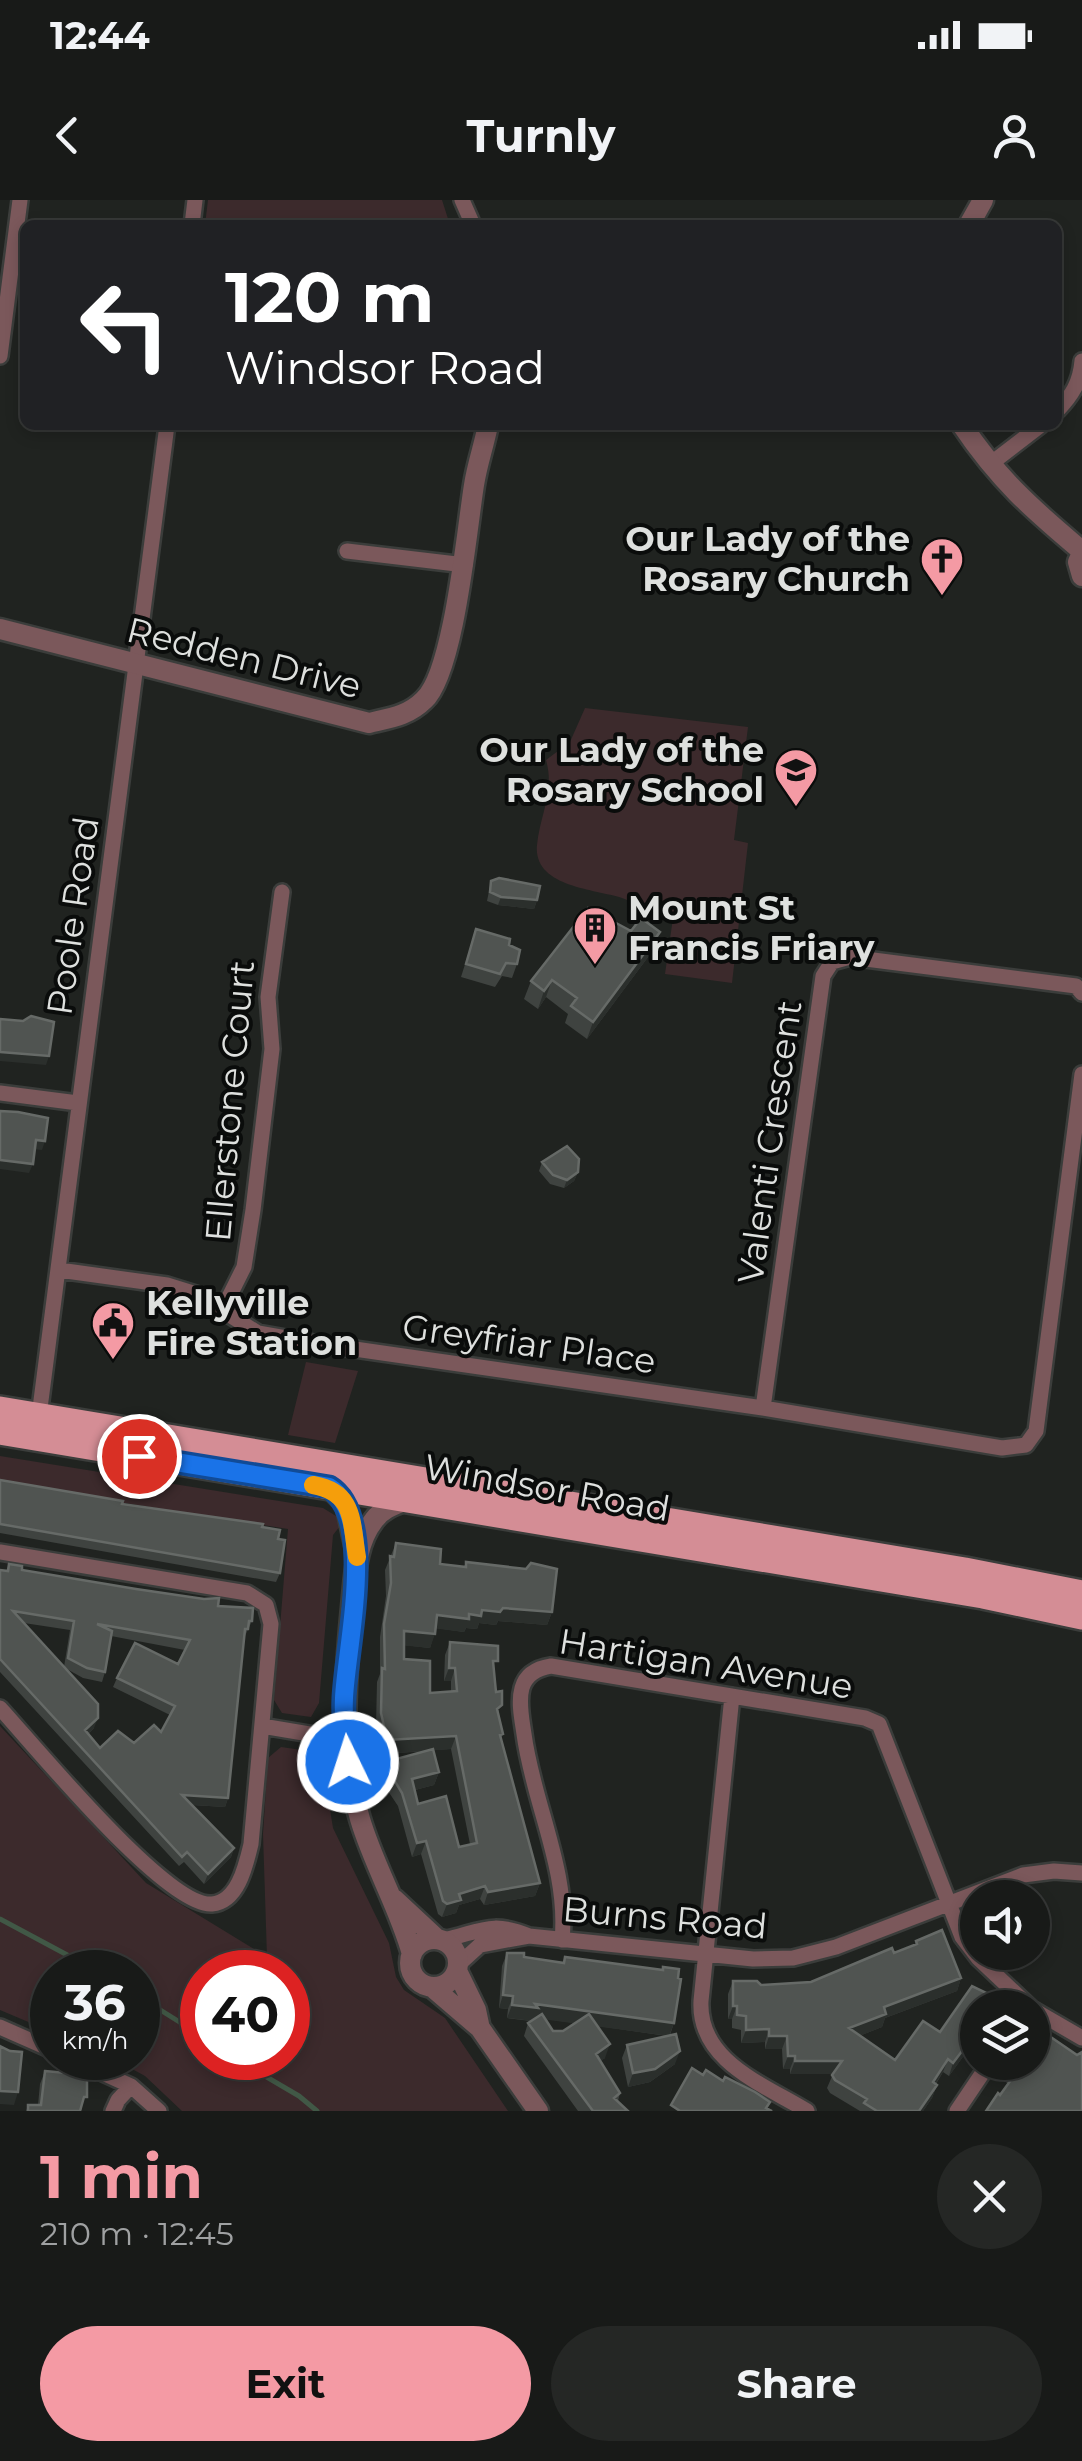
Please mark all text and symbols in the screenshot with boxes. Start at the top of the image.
text: 12:44 [50,12,150,59]
icon: back [40,108,95,163]
text: Turnly [467,108,615,163]
icon: person [987,108,1042,163]
text: 120 m [225,254,435,340]
icon: left [60,260,190,390]
text: Windsor Road [225,340,545,395]
place label: Our Lady of the Rosary Church [625,517,910,600]
church icon: Our Lady of the Rosary Church [919,536,965,597]
street label: Redden Drive [123,608,366,707]
place label: Our Lady of the Rosary School [479,728,764,811]
school or university icon: Our Lady of the Rosary School [773,747,819,808]
street label: Poole Road [37,814,108,1018]
place label: Mount St Francis Friary [628,886,875,969]
building icon: Mount St Francis Friary [572,905,618,966]
street label: Ellerstone Court [196,959,263,1243]
street label: Valenti Crescent [728,998,811,1286]
place label: Kellyville Fire Station [146,1281,357,1364]
public building icon: Kellyville Fire Station [90,1300,136,1361]
street label: Greyfriar Place [400,1304,658,1383]
pin [97,1414,182,1499]
icon: arrive [112,1429,167,1484]
street label: Windsor Road [421,1445,673,1530]
street label: Hartigan Avenue [556,1619,856,1708]
position arrow [296,1710,400,1814]
map controls [960,1880,1050,2080]
button: sound [960,1880,1050,1970]
street label: Burns Road [561,1887,769,1948]
speed limit sign: 40 [180,1950,310,2080]
text: 36 [64,1972,126,2033]
button: layers [960,1990,1050,2080]
text: km/h [62,2025,128,2055]
text: 1 min [40,2140,203,2213]
button: close [937,2144,1042,2249]
text: 210 m · 12:45 [40,2214,234,2253]
button: Exit [40,2326,531,2441]
button: Share [551,2326,1042,2441]

